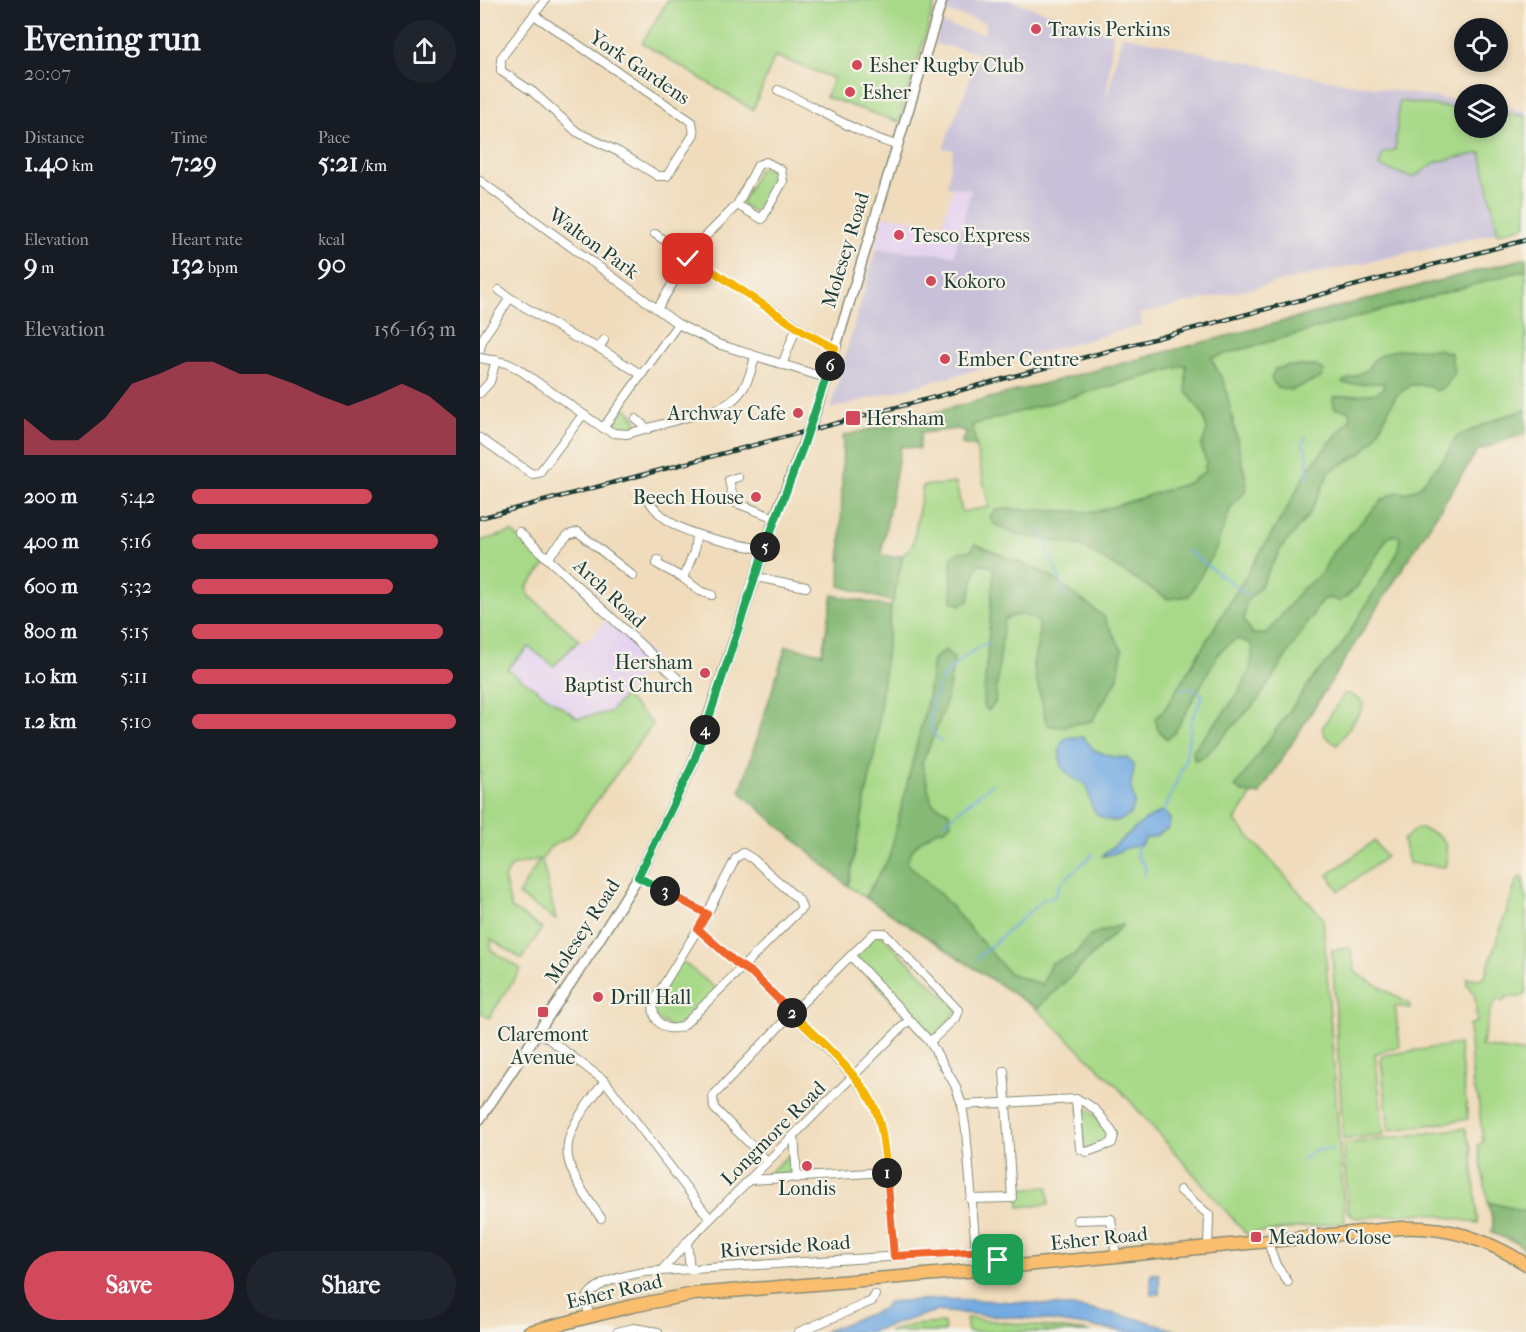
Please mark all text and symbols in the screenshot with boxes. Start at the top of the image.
place label: Travis Perkins [1048,18,1170,41]
map controls [1454,18,1508,138]
button: locate [1454,18,1508,72]
text: Evening run [24,20,201,59]
button: share [393,20,456,83]
marker: Travis Perkins [1029,22,1043,36]
street label: York Gardens [584,25,694,109]
place label: Esher Rugby Club [869,54,1024,77]
marker: Esher Rugby Club [850,58,864,72]
text: 20:07 [24,62,71,85]
place label: Esher [862,81,912,104]
button: layers [1454,84,1508,138]
marker: Esher [843,85,857,99]
text: Distance [24,128,84,147]
text: Time [171,128,207,147]
text: Pace [318,128,350,147]
text: 1.40 [24,147,69,178]
text: 7:29 [171,147,217,178]
text: 5:21 [318,147,358,178]
text: km [69,156,94,175]
text: /km [358,156,387,175]
street label: Molesey Road [817,188,874,311]
street label: Walton Park [543,202,644,284]
place label: Tesco Express [911,224,1030,247]
marker: Tesco Express [892,228,906,242]
text: Elevation [24,230,89,249]
text: Heart rate [171,230,243,249]
text: kcal [318,230,345,249]
pin [662,233,713,284]
icon: check [671,242,704,275]
text: 9 [24,249,38,280]
text: 132 [171,249,204,280]
text: 90 [318,249,346,280]
text: m [38,258,54,277]
text: bpm [204,258,238,277]
place label: Kokoro [943,270,1006,293]
marker: Kokoro [924,274,938,288]
text: Elevation [24,318,105,341]
text: 156–163 m [374,318,456,341]
place label: Ember Centre [957,348,1079,371]
pin: 6 [815,351,845,381]
marker: Ember Centre [938,352,952,366]
text: 6 [826,356,834,375]
place label: Archway Cafe [667,402,786,425]
marker: Archway Cafe [791,406,805,420]
place label: Hersham [866,407,945,430]
marker: Hersham [844,409,862,427]
text: 200 m [24,485,77,508]
text: 5:42 [120,485,156,508]
place label: Beech House [633,486,744,509]
marker: Beech House [749,490,763,504]
text: 400 m [24,530,79,553]
text: 5:16 [120,530,151,553]
pin: 5 [750,532,780,562]
text: 5 [762,537,768,556]
street label: Arch Road [568,554,651,633]
text: 600 m [24,575,78,598]
text: 5:32 [120,575,152,598]
text: 800 m [24,620,77,643]
text: 5:15 [120,620,149,643]
place label: Hersham Baptist Church [564,651,694,697]
text: 1.0 km [24,665,77,688]
text: 5:11 [120,665,148,688]
marker: Hersham Baptist Church [698,666,712,680]
text: 1.2 km [24,710,77,733]
text: 5:10 [120,710,152,733]
pin: 4 [690,715,720,745]
text: 4 [700,720,710,739]
street label: Molesey Road [540,874,625,988]
pin: 3 [650,876,680,906]
text: 3 [662,881,668,900]
place label: Drill Hall [610,986,692,1009]
marker: Drill Hall [591,990,605,1004]
pin: 2 [777,998,807,1028]
text: 2 [788,1003,796,1022]
marker: Claremont Avenue [536,1005,550,1019]
place label: Claremont Avenue [497,1023,589,1069]
street label: Longmore Road [716,1076,831,1190]
pin: 1 [872,1158,902,1188]
marker: Londis [800,1159,814,1173]
text: 1 [884,1163,890,1182]
place label: Londis [778,1177,836,1200]
street label: Esher Road [1049,1222,1150,1255]
place label: Meadow Close [1268,1226,1391,1249]
street label: Riverside Road [719,1230,852,1263]
marker: Meadow Close [1249,1230,1263,1244]
pin [972,1234,1023,1285]
icon: arrive [981,1243,1014,1276]
button: Save [24,1251,234,1320]
button: Share [246,1251,456,1320]
street label: Esher Road [564,1269,665,1314]

